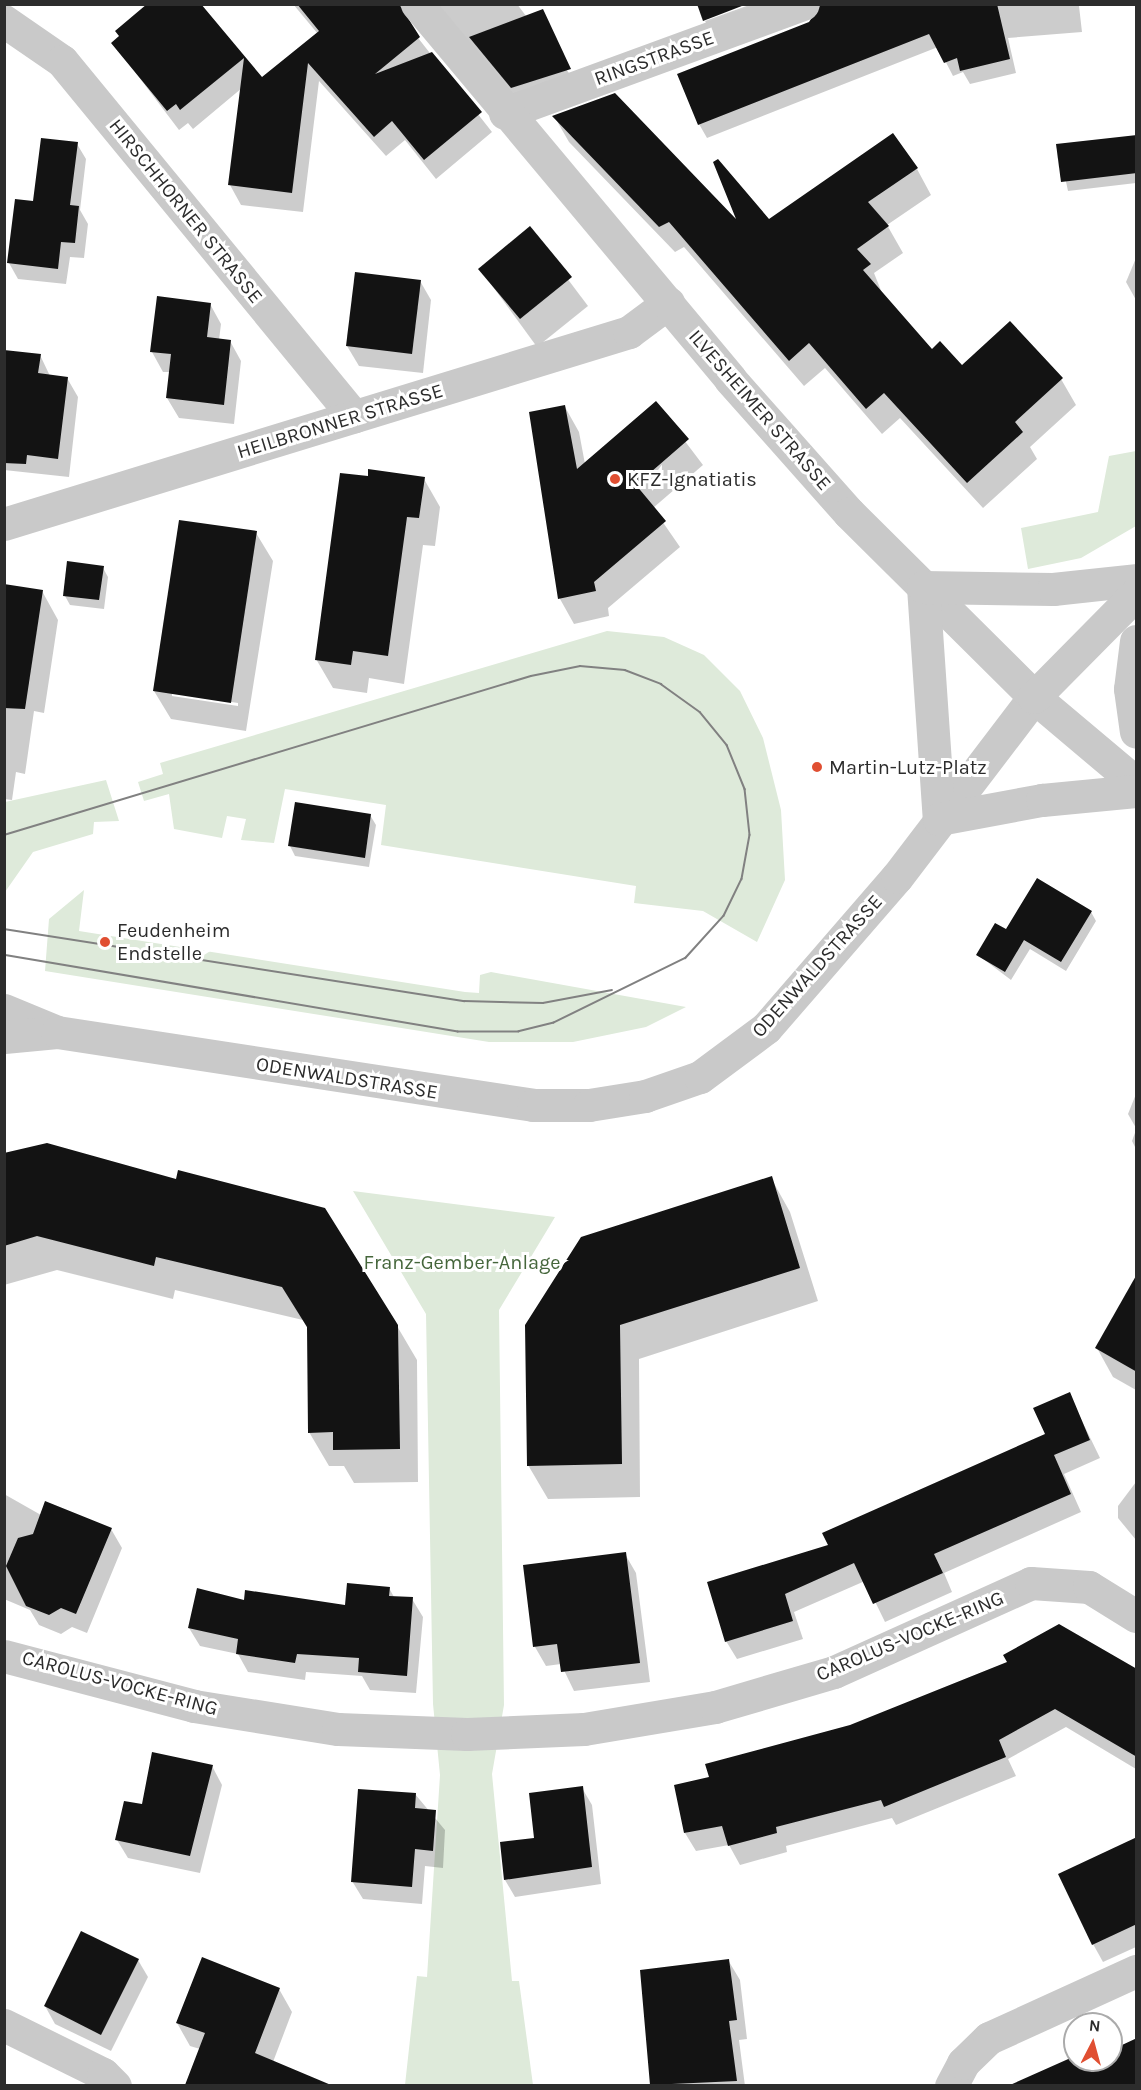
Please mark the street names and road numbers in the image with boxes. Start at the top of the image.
street label: RINGSTRASSE [591,25,717,91]
street label: HIRSCHHORNER STRASSE [104,114,268,308]
street label: ILVESHEIMER STRASSE [684,325,836,495]
street label: HEILBRONNER STRASSE [234,378,446,464]
street label: ODENWALDSTRASSE [747,890,887,1042]
street label: ODENWALDSTRASSE [254,1052,440,1104]
street label: CAROLUS-VOCKE-RING [813,1586,1007,1686]
street label: CAROLUS-VOCKE-RING [20,1645,220,1721]

